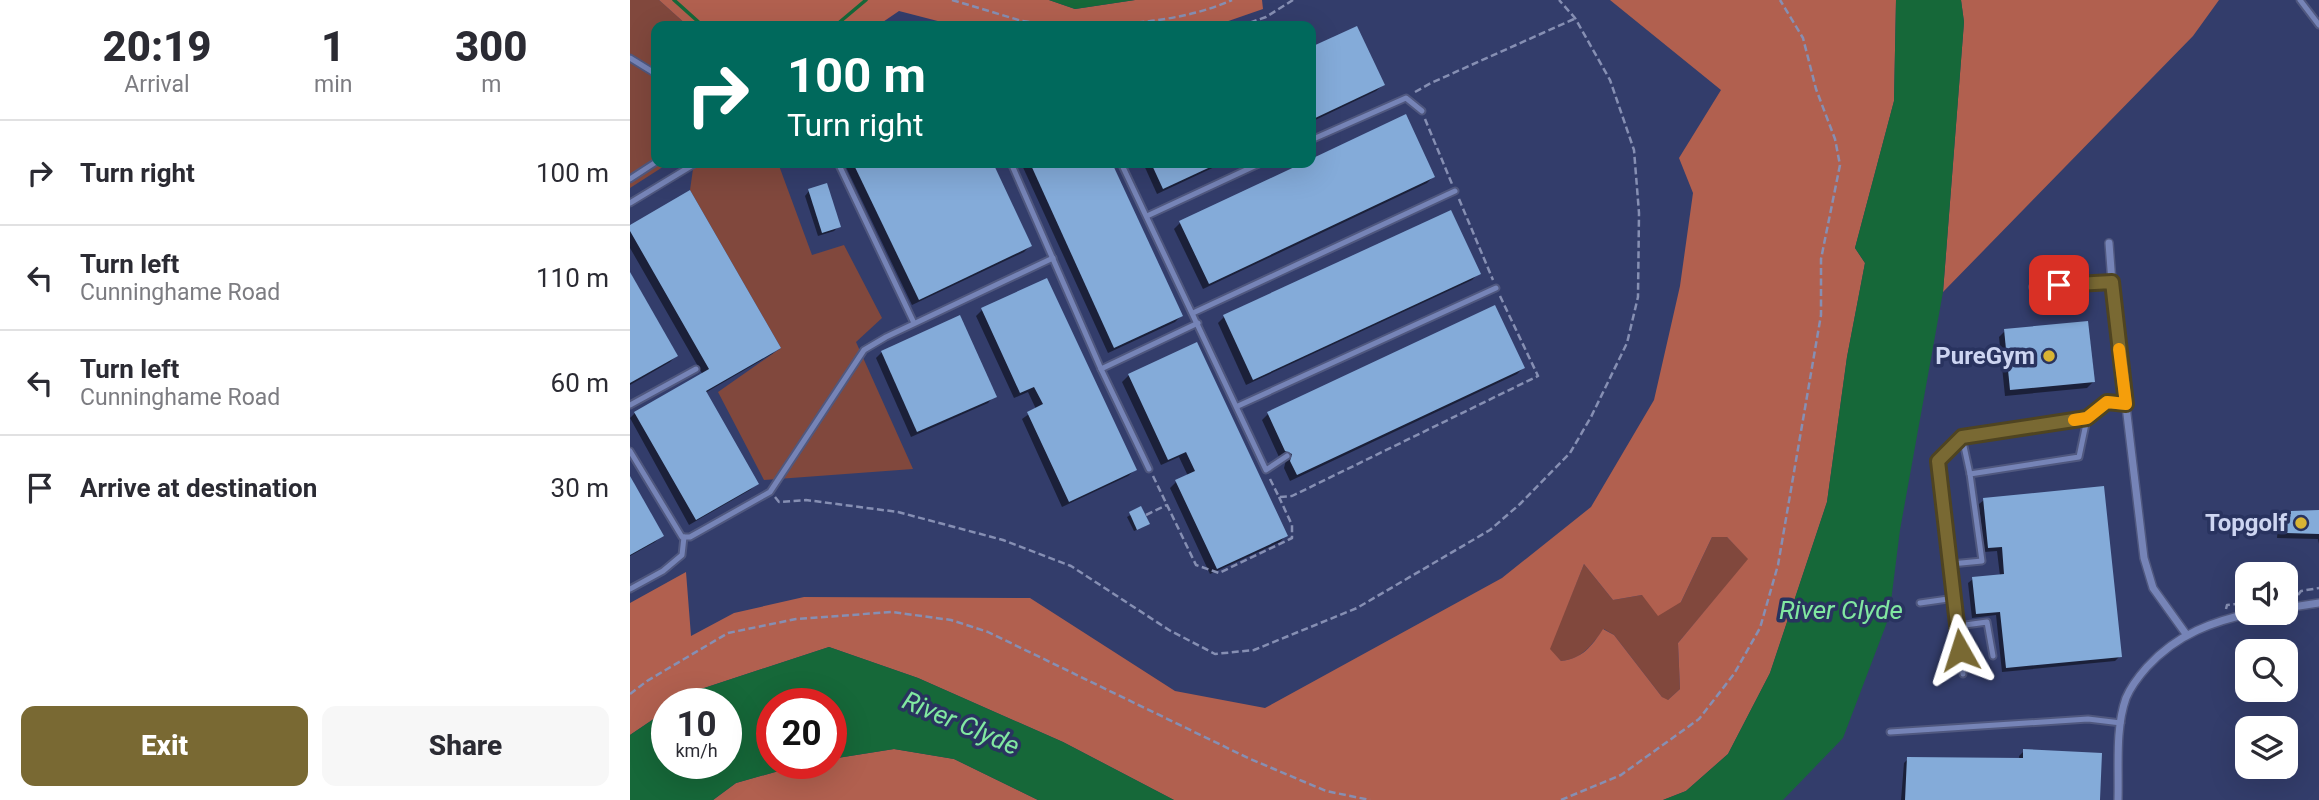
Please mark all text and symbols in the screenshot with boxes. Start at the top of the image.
text: 20:19 [102,22,212,71]
text: 1 [321,22,345,71]
text: 300 [455,22,528,71]
text: 100 m [787,47,926,104]
icon: right [672,49,763,140]
text: Arrival [124,71,190,98]
text: min [314,71,352,98]
text: m [481,71,501,98]
text: Turn right [787,106,923,144]
icon: right [21,154,59,192]
text: Turn right [80,158,195,188]
text: 100 m [536,158,609,188]
text: Turn left [80,249,179,279]
pin [2029,255,2089,315]
icon: left [21,259,59,297]
text: 110 m [536,263,609,293]
icon: arrive [2040,266,2078,304]
text: Cunninghame Road [80,279,280,306]
place label: PureGym [1935,342,2035,370]
marker: PureGym [2041,348,2057,364]
text: Turn left [80,354,179,384]
icon: left [21,364,59,402]
text: 60 m [551,368,609,398]
text: Cunninghame Road [80,384,280,411]
icon: arrive [21,469,59,507]
text: Arrive at destination [80,473,317,503]
text: 30 m [551,473,609,503]
place label: Topgolf [2205,509,2287,537]
marker: Topgolf [2293,515,2309,531]
map controls [2235,562,2298,779]
button: sound [2235,562,2298,625]
water label: River Clyde [1779,595,1903,625]
position arrow [1923,613,1997,687]
button: search [2235,639,2298,702]
water label: River Clyde [898,685,1024,761]
speed limit sign: 20 [756,688,847,779]
text: 10 [676,704,717,745]
button: Exit [21,706,308,786]
button: Share [322,706,609,786]
button: layers [2235,716,2298,779]
text: km/h [675,740,718,761]

